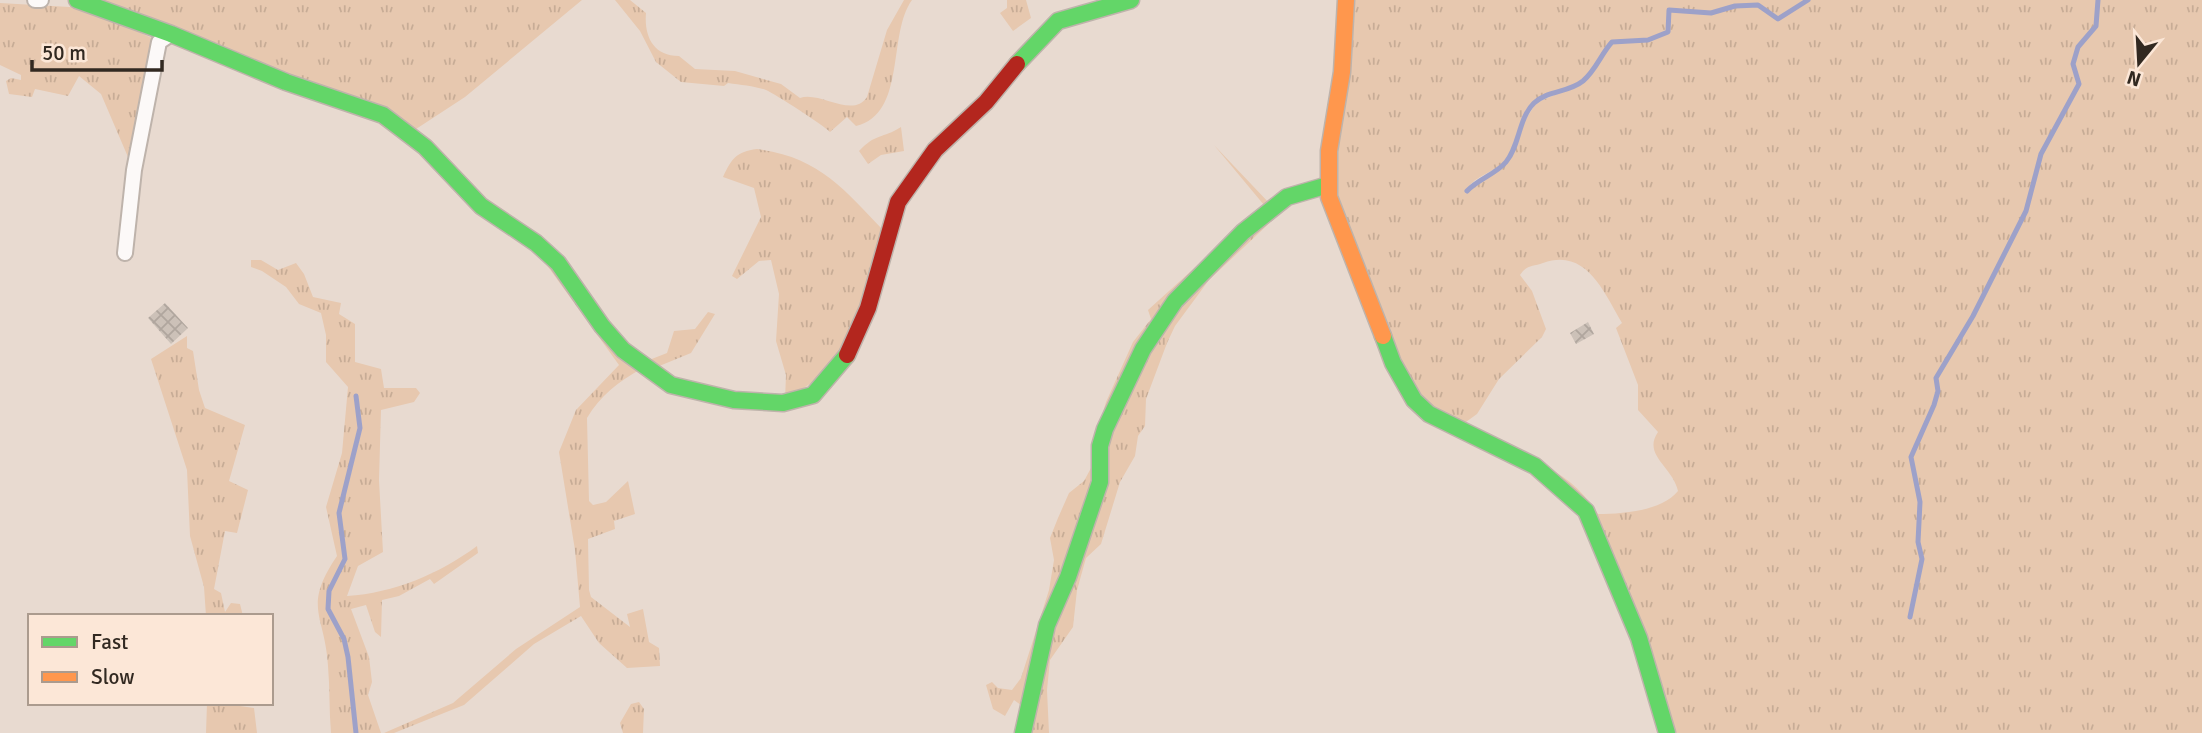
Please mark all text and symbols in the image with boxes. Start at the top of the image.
scale bar [32,28,161,72]
north arrow [2104,28,2174,98]
text: 50 m [42,40,86,66]
text: N [2124,65,2144,92]
legend [28,614,273,705]
text: Fast [91,629,128,655]
text: Slow [91,664,135,690]

